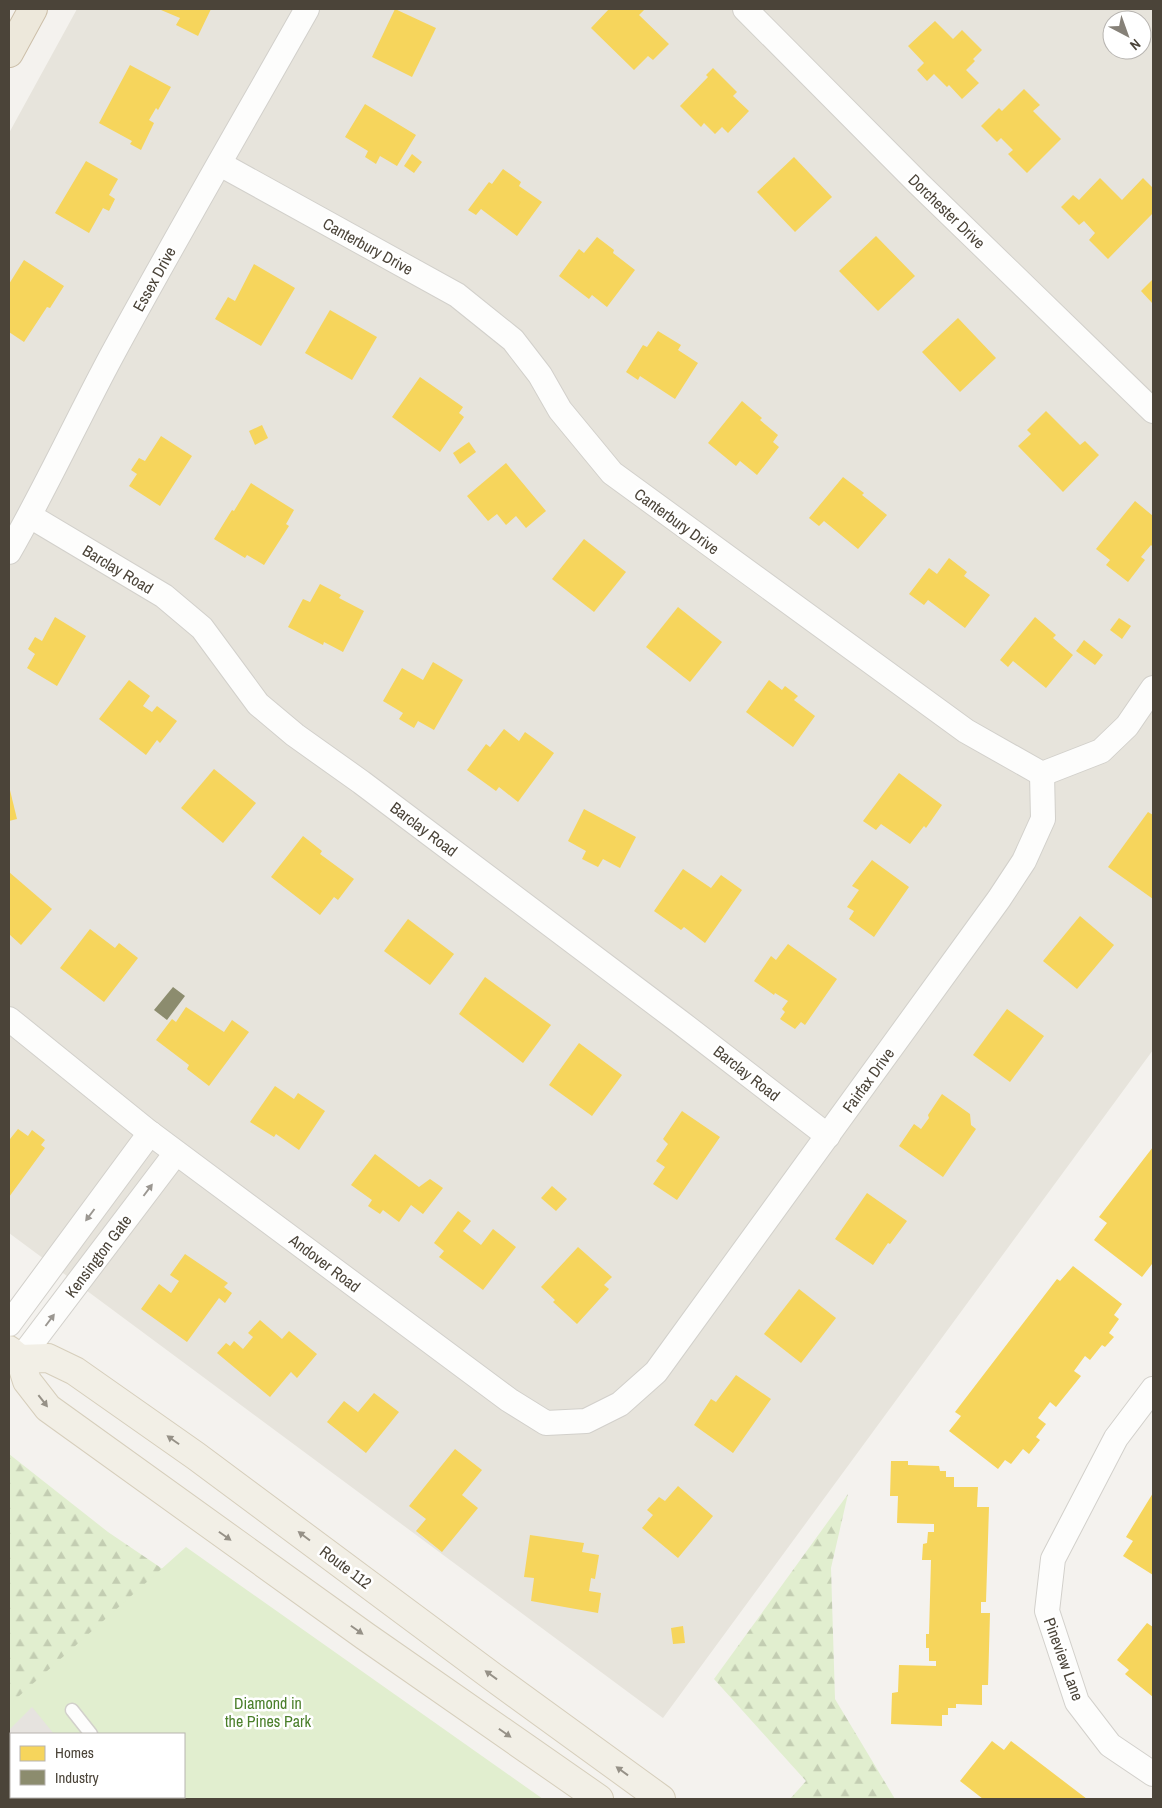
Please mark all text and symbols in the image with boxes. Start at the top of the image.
north arrow [1102,10,1152,60]
text: N [1126,35,1145,54]
street label: Dorchester Drive [904,169,990,253]
street label: Canterbury Drive [319,212,417,280]
street label: Essex Drive [127,243,181,315]
street label: Canterbury Drive [630,483,724,559]
street label: Barclay Road [79,539,157,599]
street label: Barclay Road [386,797,462,861]
street label: Barclay Road [709,1040,785,1106]
street label: Fairfax Drive [837,1043,899,1117]
one-way arrow [142,1184,153,1197]
one-way arrow [85,1208,95,1221]
street label: Kensington Gate [60,1210,136,1302]
street label: Andover Road [284,1228,365,1297]
one-way arrow [45,1313,55,1327]
one-way arrow [37,1394,48,1407]
one-way arrow [167,1435,180,1445]
one-way arrow [218,1531,232,1541]
one-way arrow [297,1531,311,1541]
street label: Route 112 [316,1540,376,1594]
street label: Pineview Lane [1039,1614,1089,1704]
one-way arrow [350,1625,364,1635]
one-way arrow [484,1670,498,1680]
park label: Diamond in the Pines Park [225,1692,311,1732]
one-way arrow [498,1728,512,1738]
legend [10,1733,185,1798]
text: Homes [55,1742,94,1763]
one-way arrow [616,1765,629,1776]
text: Industry [55,1767,100,1788]

